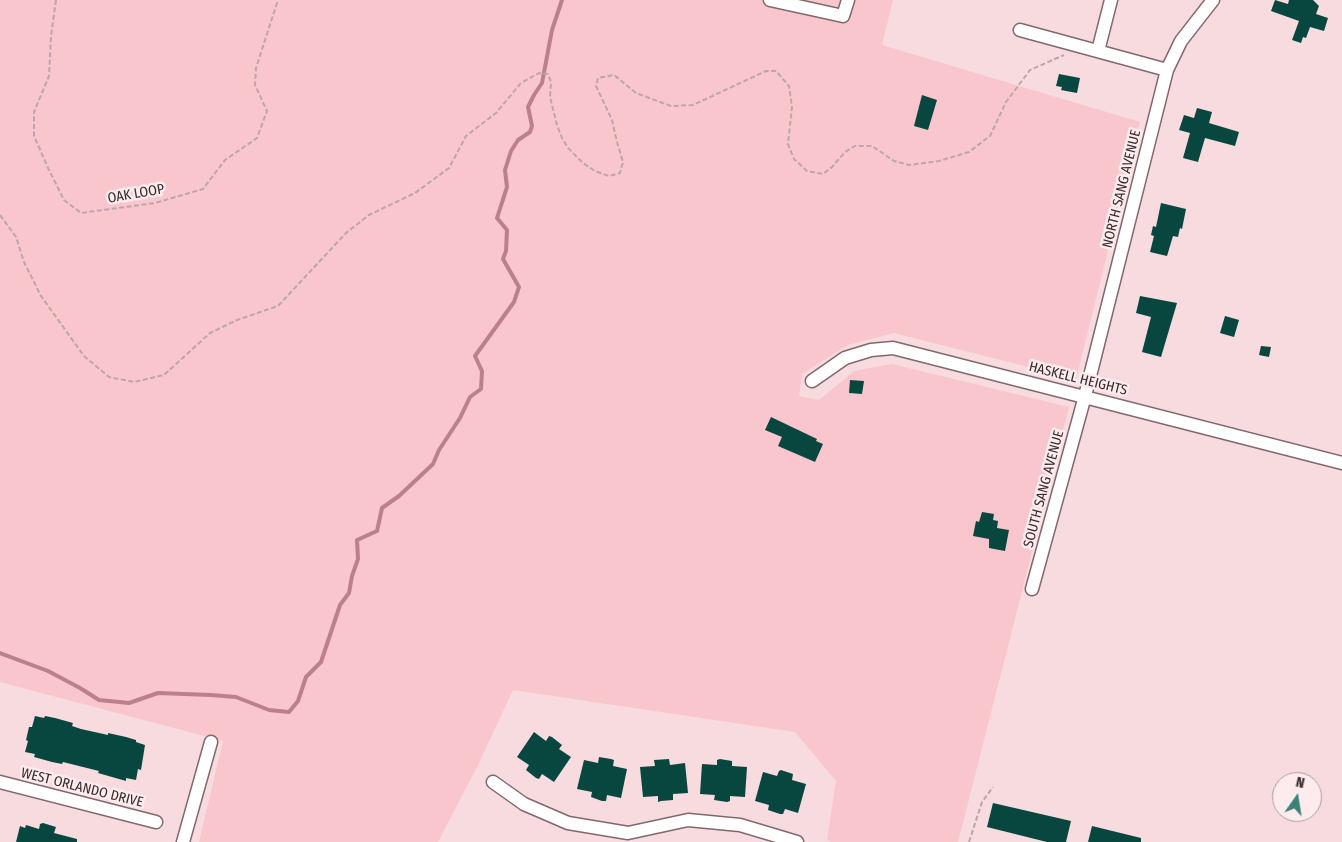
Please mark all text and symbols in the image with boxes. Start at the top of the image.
street label: NORTH SANG AVENUE [1099,128,1145,250]
street label: OAK LOOP [106,181,166,207]
street label: HASKELL HEIGHTS [1027,359,1129,399]
street label: SOUTH SANG AVENUE [1020,429,1068,549]
street label: WEST ORLANDO DRIVE [19,765,145,811]
north arrow [1272,772,1322,822]
text: N [1294,774,1306,792]

